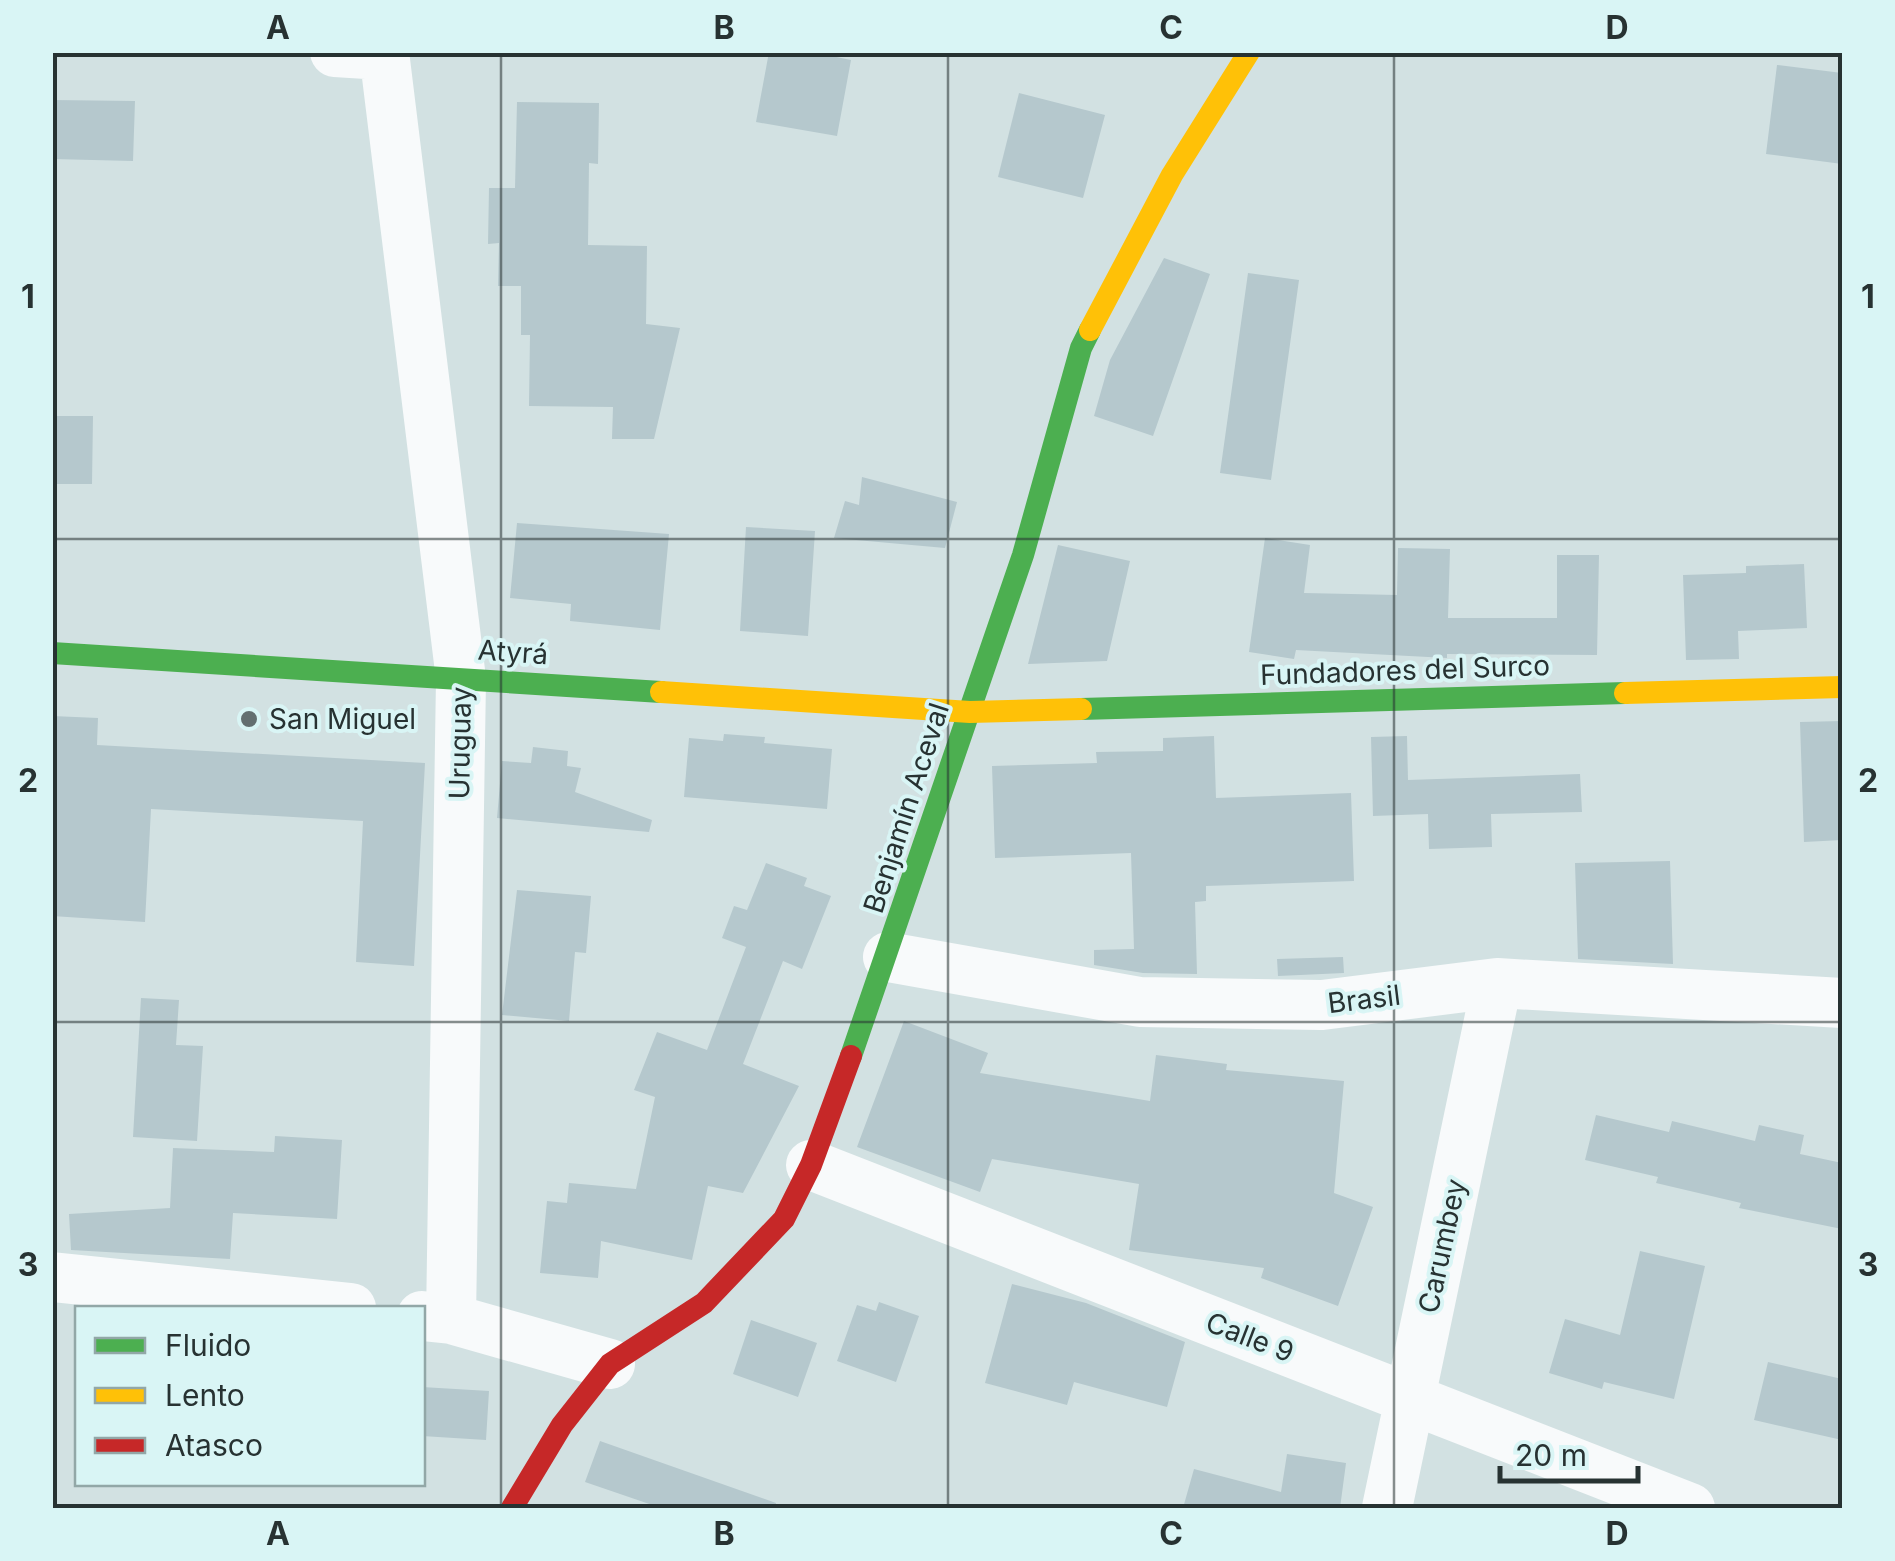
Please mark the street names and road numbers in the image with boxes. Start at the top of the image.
street label: Atyrá [477,633,549,671]
street label: Fundadores del Surco [1259,648,1551,692]
street label: Uruguay [442,686,478,800]
street label: Benjamín Aceval [856,699,956,917]
street label: Brasil [1326,978,1402,1020]
street label: Carumbey [1411,1176,1473,1316]
street label: Calle 9 [1201,1305,1299,1369]

